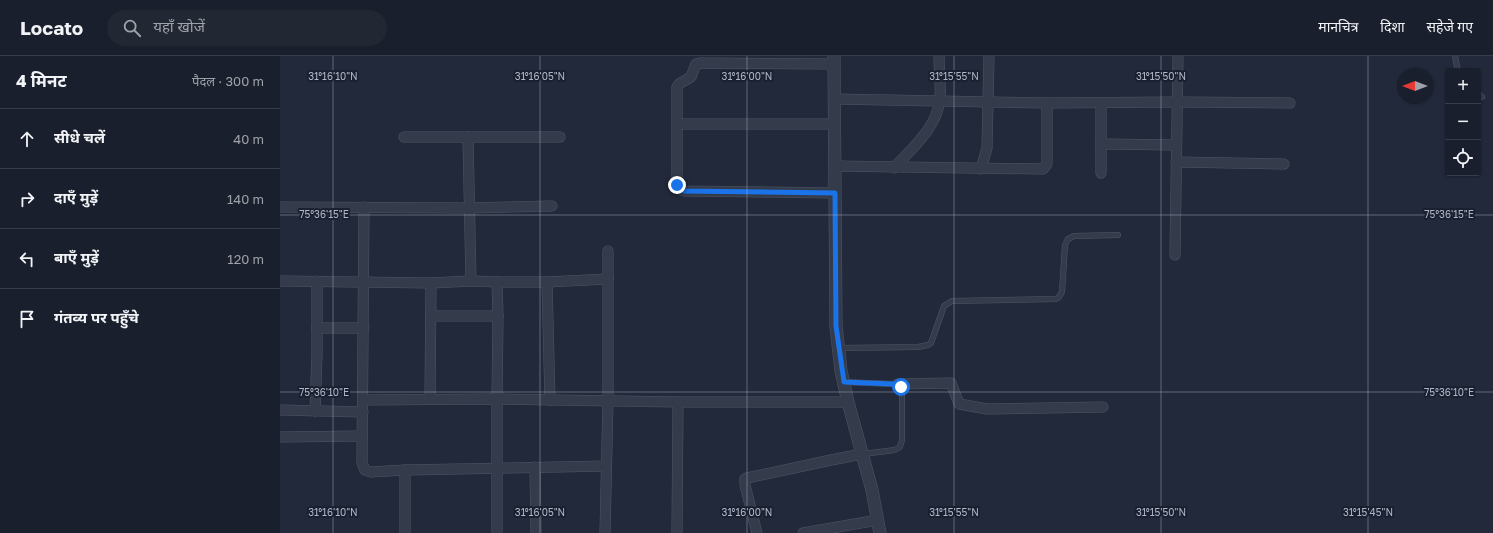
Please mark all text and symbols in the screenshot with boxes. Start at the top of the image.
search box [107,10,387,46]
text: Locato [20,16,83,39]
icon: search [121,17,143,39]
text: यहाँ खोजें [153,17,205,35]
text: मानचित्र [1318,18,1358,35]
text: दिशा [1380,18,1405,35]
text: सहेजे गए [1427,18,1473,35]
north arrow [1397,68,1433,104]
map controls [1445,68,1481,176]
button: + [1445,68,1481,104]
text: 4 मिनट [16,70,67,91]
text: 31°16'10"N [308,70,358,82]
text: 31°16'05"N [515,70,565,82]
text: 31°16'00"N [722,70,772,82]
text: 31°15'55"N [929,70,979,82]
text: 31°15'50"N [1136,70,1186,82]
text: पैदल · 300 m [192,73,264,89]
button: − [1445,104,1481,140]
icon: ahead [16,128,38,150]
text: सीधे चलें [54,128,105,146]
text: 40 m [233,131,264,147]
button: locate [1445,140,1481,176]
route end [668,176,686,194]
icon: right [16,188,38,210]
text: दाएँ मुड़ें [54,188,98,206]
text: 140 m [227,191,264,207]
text: 75°36'15"E [299,208,349,220]
text: 75°36'15"E [1424,208,1474,220]
icon: left [16,248,38,270]
text: बाएँ मुड़ें [54,248,99,266]
text: 120 m [227,251,264,267]
icon: arrive [16,308,38,330]
text: गंतव्य पर पहुँचे [54,308,139,326]
route start [892,378,910,396]
text: 75°36'10"E [299,386,349,398]
text: 75°36'10"E [1424,386,1474,398]
text: 31°16'10"N [308,506,358,518]
text: 31°16'05"N [515,506,565,518]
text: 31°16'00"N [722,506,772,518]
text: 31°15'55"N [929,506,979,518]
text: 31°15'50"N [1136,506,1186,518]
text: 31°15'45"N [1343,506,1393,518]

